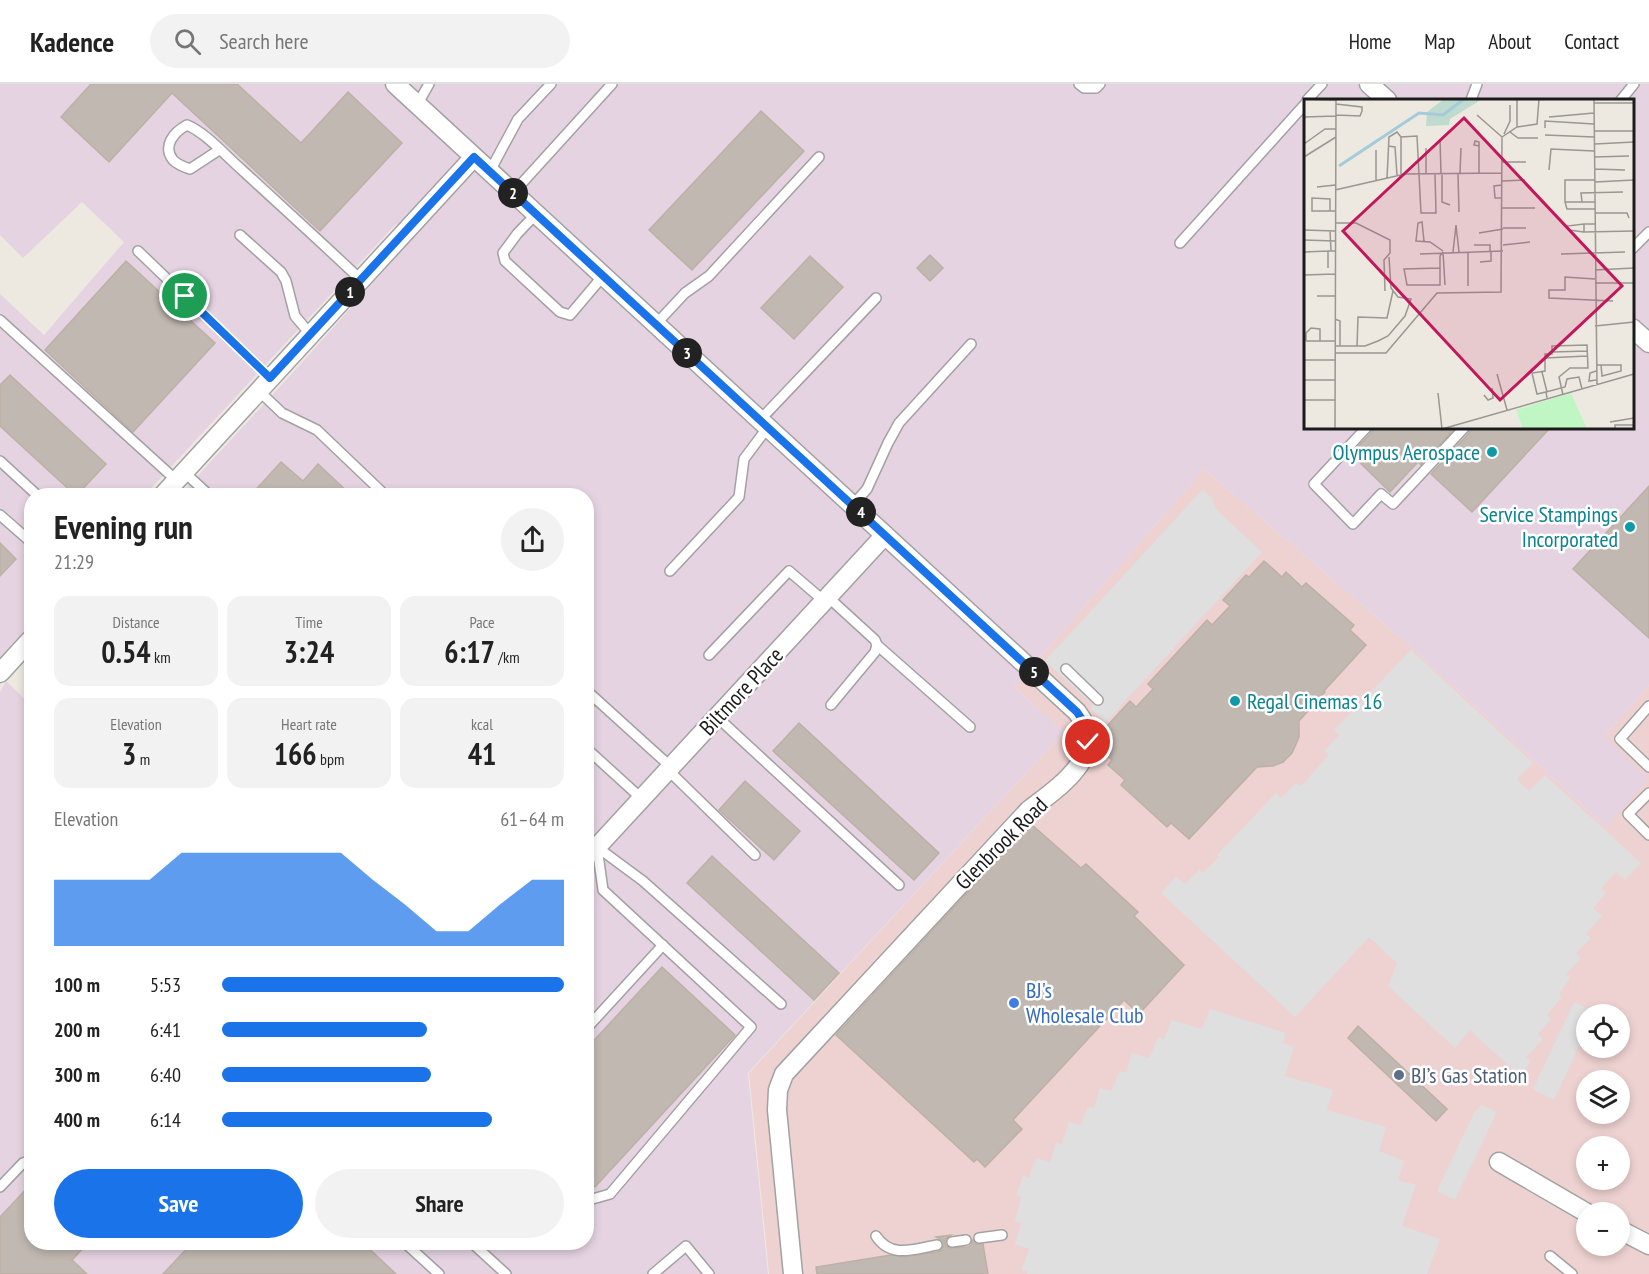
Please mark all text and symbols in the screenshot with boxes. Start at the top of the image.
search box [150,14,570,68]
text: Kadence [30,23,114,60]
icon: search [171,25,204,58]
text: Search here [219,27,309,55]
text: Home [1349,28,1391,55]
text: Map [1424,28,1455,55]
text: About [1488,28,1531,55]
text: Contact [1564,28,1619,55]
inset map [1304,99,1634,429]
pin: 2 [498,178,528,208]
text: 2 [509,183,517,203]
pin [159,270,210,321]
pin: 1 [335,277,365,307]
icon: arrive [168,279,201,312]
text: 1 [346,282,354,302]
pin: 3 [672,338,702,368]
text: 3 [683,343,691,363]
place label: Olympus Aerospace [1332,438,1480,466]
marker: Olympus Aerospace [1485,445,1499,459]
pin: 4 [846,497,876,527]
place label: Service Stampings Incorporated [1479,500,1618,553]
text: 4 [857,502,865,522]
text: Evening run [54,505,193,548]
button: share [501,508,564,571]
marker: Service Stampings Incorporated [1623,520,1637,534]
text: 21:29 [54,549,94,575]
text: Distance [112,612,160,632]
text: Time [295,612,323,632]
text: Pace [469,612,495,632]
text: 0.54 [101,632,151,671]
text: 3:24 [284,632,334,671]
text: 6:17 [444,632,495,671]
street label: Biltmore Place [693,641,789,741]
text: km [151,647,171,667]
text: /km [495,647,520,667]
pin: 5 [1019,657,1049,687]
text: 5 [1030,662,1038,682]
place label: Regal Cinemas 16 [1247,687,1382,715]
marker: Regal Cinemas 16 [1228,694,1242,708]
text: Elevation [110,714,162,734]
text: Heart rate [281,714,337,734]
text: kcal [471,714,493,734]
pin [1062,716,1113,767]
icon: check [1071,725,1104,758]
text: 3 [122,734,136,773]
text: 166 [274,734,317,773]
text: 41 [468,734,496,773]
text: m [136,749,150,769]
text: bpm [317,749,344,769]
street label: Glenbrook Road [949,791,1053,895]
text: Elevation [54,806,118,832]
text: 61–64 m [500,806,564,832]
text: 100 m [54,972,100,998]
text: 5:53 [150,972,181,998]
place label: BJ's Wholesale Club [1026,976,1144,1029]
marker: BJ's Wholesale Club [1007,996,1021,1010]
map controls [1576,1004,1630,1256]
button: locate [1576,1004,1630,1058]
text: 200 m [54,1017,100,1043]
text: 6:41 [150,1017,181,1043]
place label: BJ’s Gas Station [1411,1061,1527,1089]
text: 300 m [54,1062,100,1088]
text: 6:40 [150,1062,181,1088]
marker: BJ’s Gas Station [1392,1068,1406,1082]
button: layers [1576,1070,1630,1124]
text: 400 m [54,1107,100,1133]
text: 6:14 [150,1107,181,1133]
button: + [1576,1136,1630,1190]
button: Save [54,1169,303,1238]
button: Share [315,1169,564,1238]
button: − [1576,1202,1630,1256]

